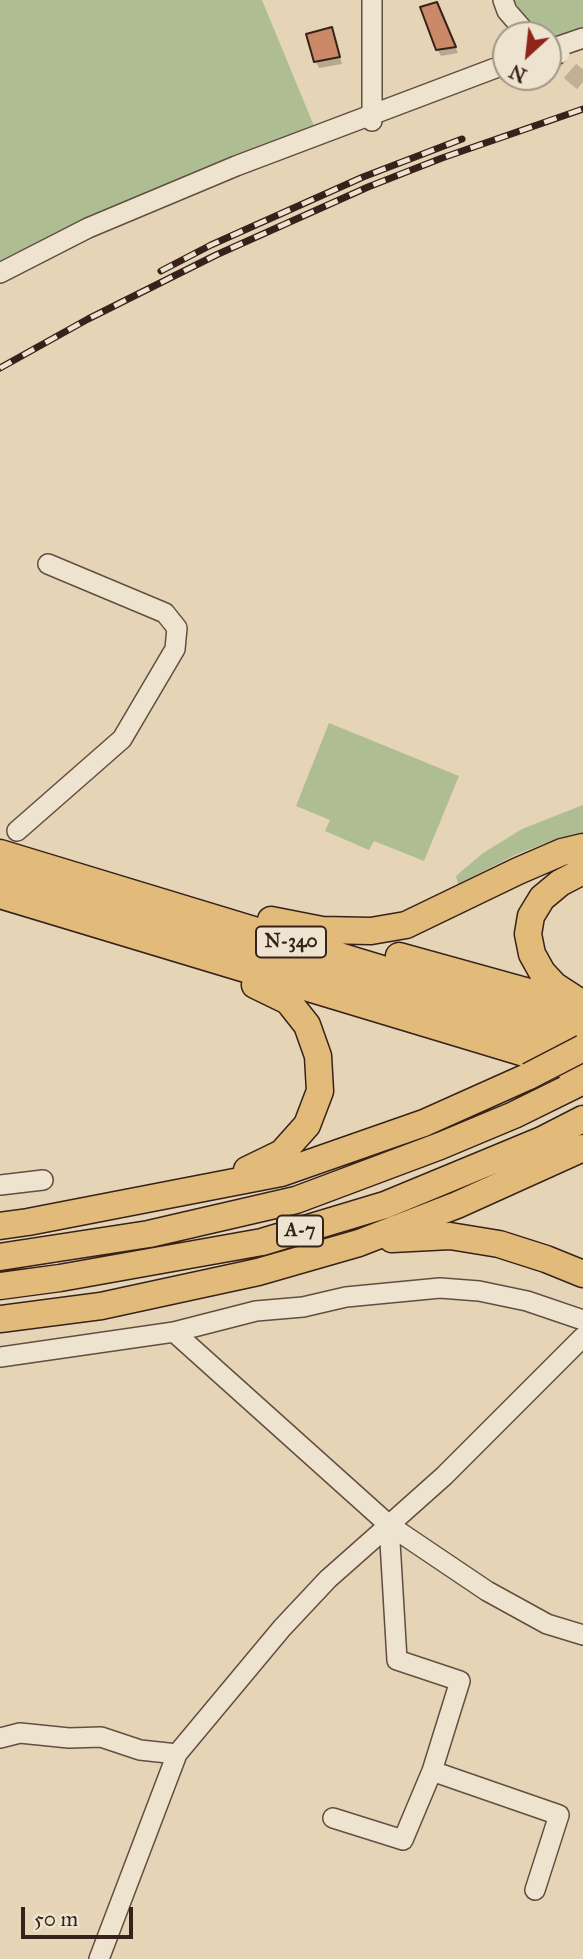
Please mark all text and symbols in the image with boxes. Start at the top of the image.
north arrow [492,21,562,91]
text: N [506,59,531,87]
road number: N-340 [256,926,326,958]
road number: A-7 [277,1216,323,1246]
scale bar [24,1892,136,1936]
text: 50 m [34,1906,78,1932]

